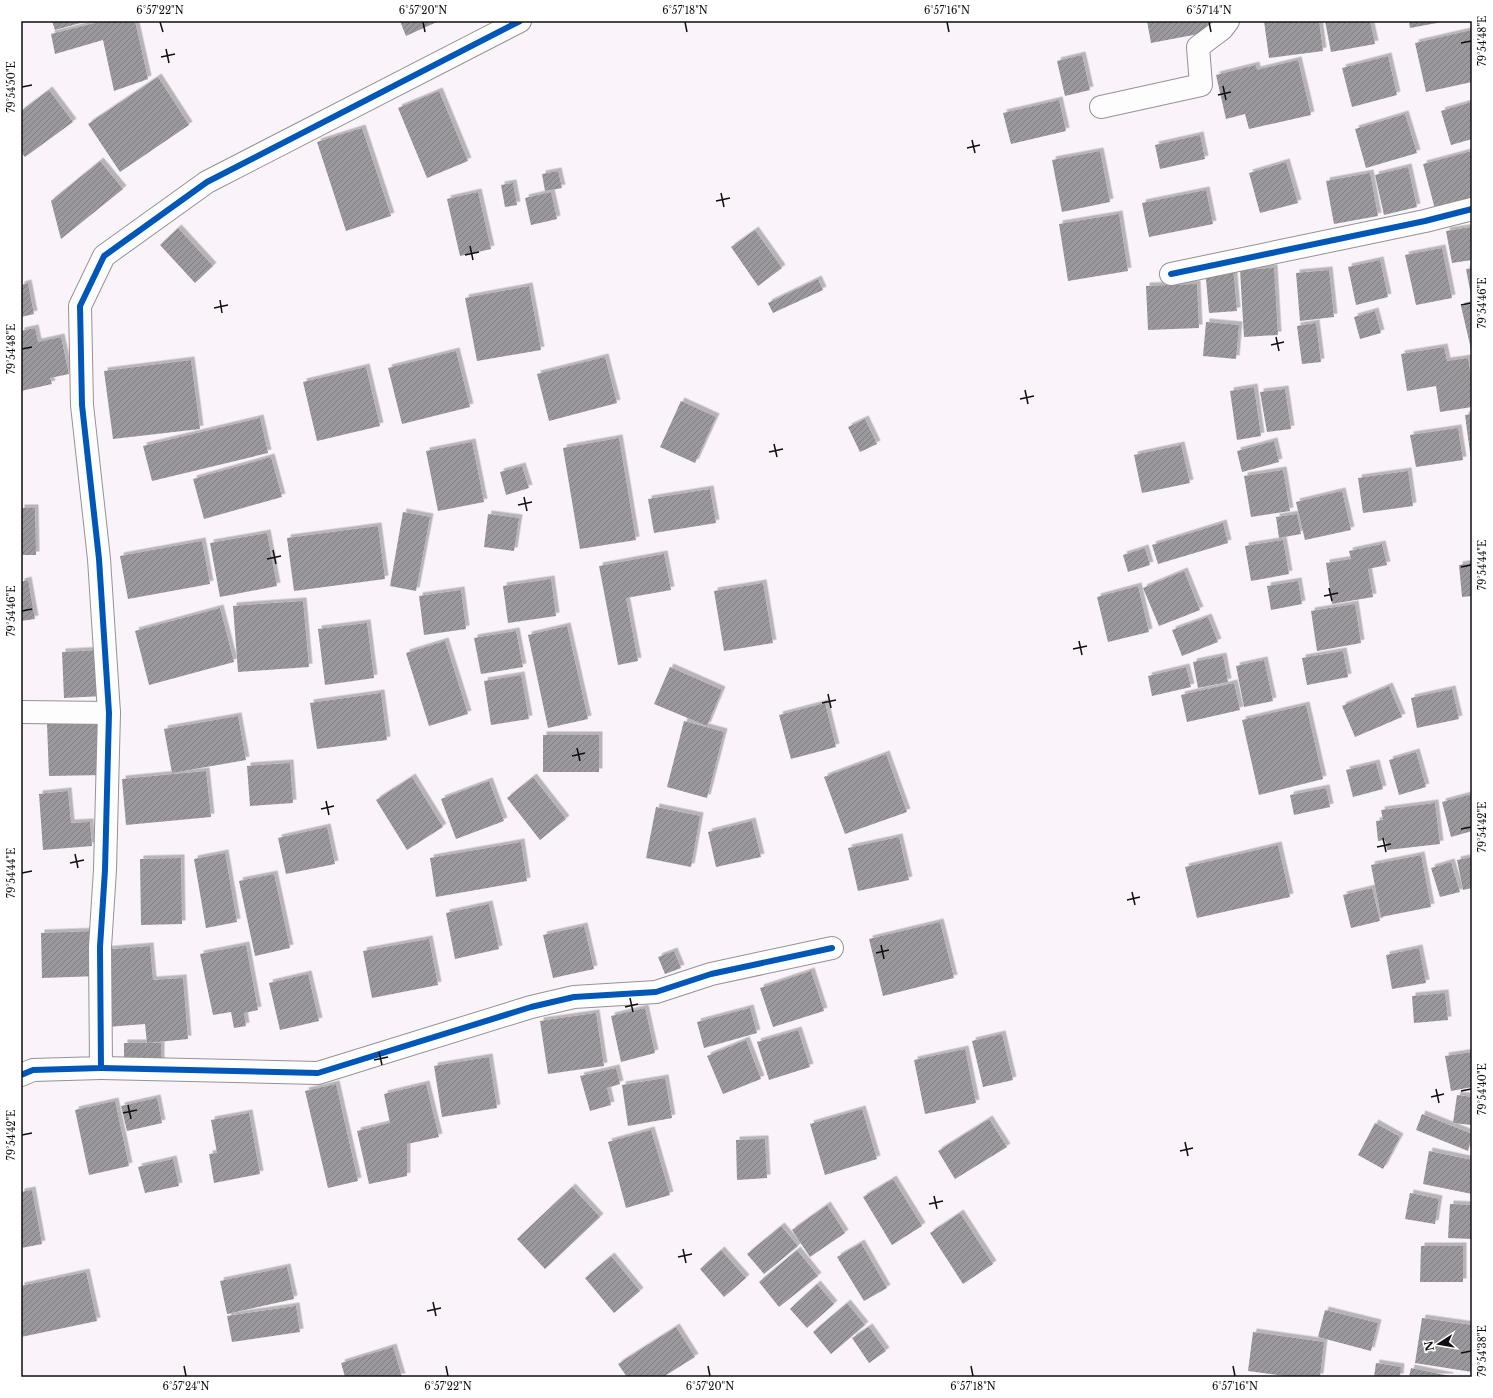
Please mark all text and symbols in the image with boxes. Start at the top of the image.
text: 6°57'22"N [136,4,184,17]
text: 6°57'20"N [399,4,447,17]
text: 6°57'18"N [662,4,708,17]
text: 6°57'16"N [924,4,970,17]
text: 6°57'14"N [1186,4,1232,17]
text: 79°54'48"E [1476,16,1489,66]
text: 79°54'50"E [5,61,18,113]
text: 79°54'46"E [1476,277,1489,329]
text: 79°54'48"E [5,324,18,374]
text: 79°54'44"E [1476,540,1489,590]
text: 79°54'46"E [5,585,18,637]
text: 79°54'42"E [1476,802,1489,852]
text: 79°54'44"E [5,848,18,898]
text: 79°54'40"E [1476,1063,1489,1115]
text: 79°54'42"E [5,1110,18,1160]
north arrow [1419,1324,1459,1364]
text: 79°54'38"E [1476,1325,1489,1377]
text: N [1421,1339,1437,1353]
text: 6°57'24"N [162,1380,210,1393]
text: 6°57'22"N [424,1380,472,1393]
text: 6°57'20"N [686,1380,734,1393]
text: 6°57'18"N [950,1380,996,1393]
text: 6°57'16"N [1212,1380,1258,1393]

